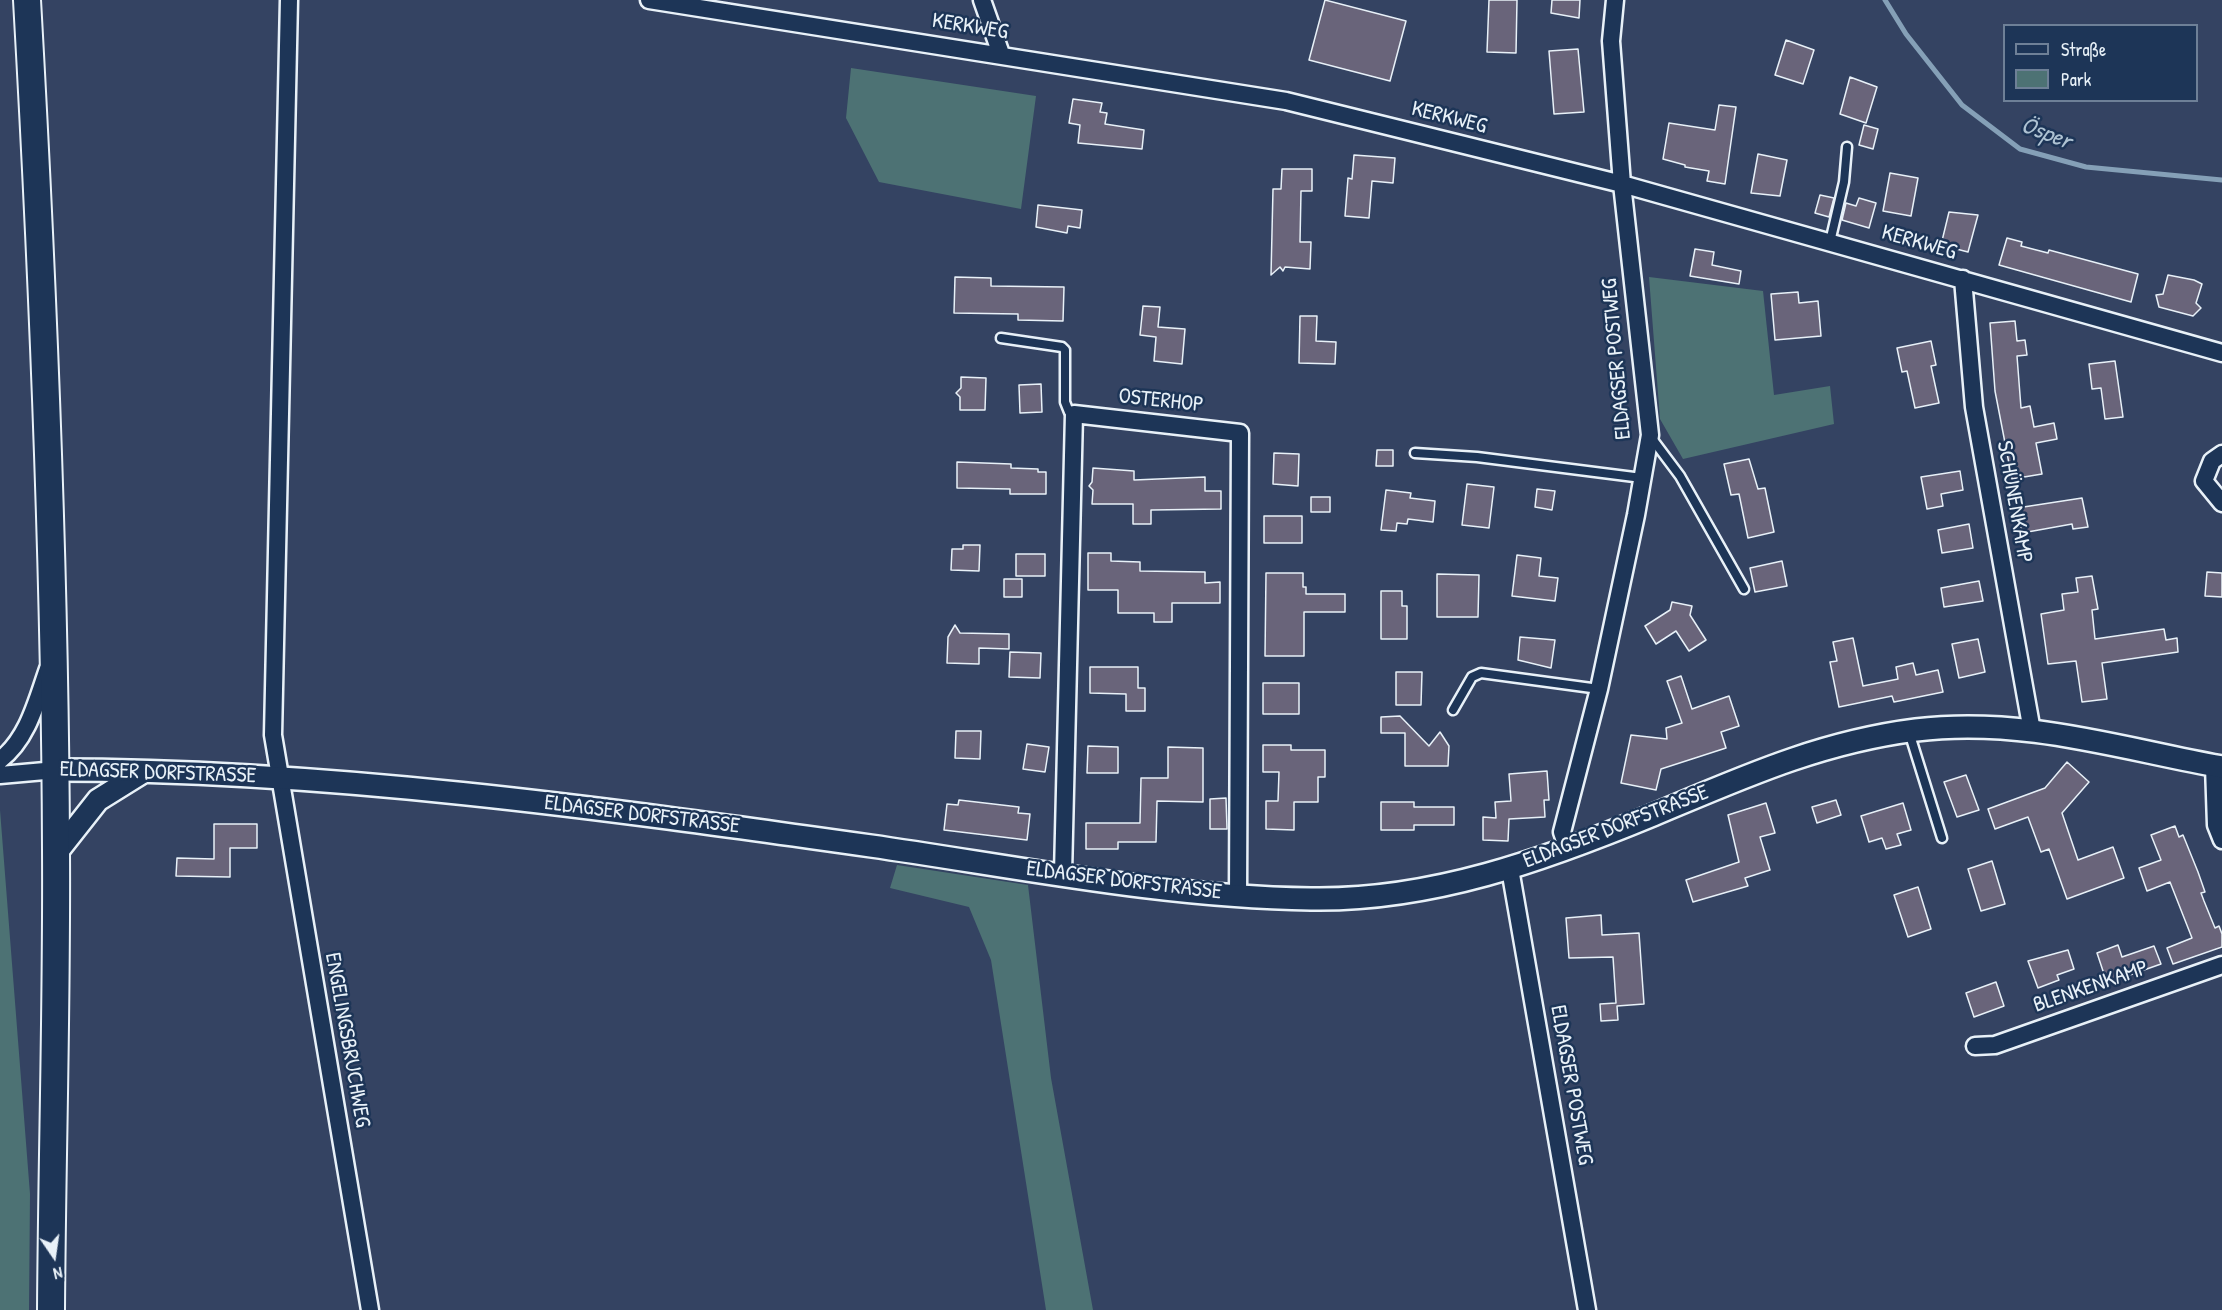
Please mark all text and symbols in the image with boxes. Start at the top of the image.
street label: KERKWEG [930,8,1010,46]
legend [2003,24,2198,102]
text: Straße [2061,37,2106,62]
text: Park [2061,67,2091,92]
street label: KERKWEG [1409,96,1489,140]
water label: Ösper [2017,111,2075,157]
street label: KERKWEG [1879,220,1959,266]
street label: ELDAGSER POSTWEG [1597,277,1637,441]
street label: OSTERHOP [1117,383,1205,419]
street label: SCHÜNENKAMP [1990,439,2038,565]
street label: ELDAGSER DORFSTRASSE [59,756,257,790]
street label: ELDAGSER DORFSTRASSE [1520,779,1712,875]
street label: ELDAGSER DORFSTRASSE [543,790,741,840]
street label: ELDAGSER DORFSTRASSE [1025,856,1223,906]
street label: ENGELINGSBRUCHWEG [319,951,375,1129]
street label: BLENKENKAMP [2030,955,2152,1019]
street label: ELDAGSER POSTWEG [1544,1003,1598,1167]
north arrow [24,1226,84,1286]
text: N [51,1262,65,1285]

